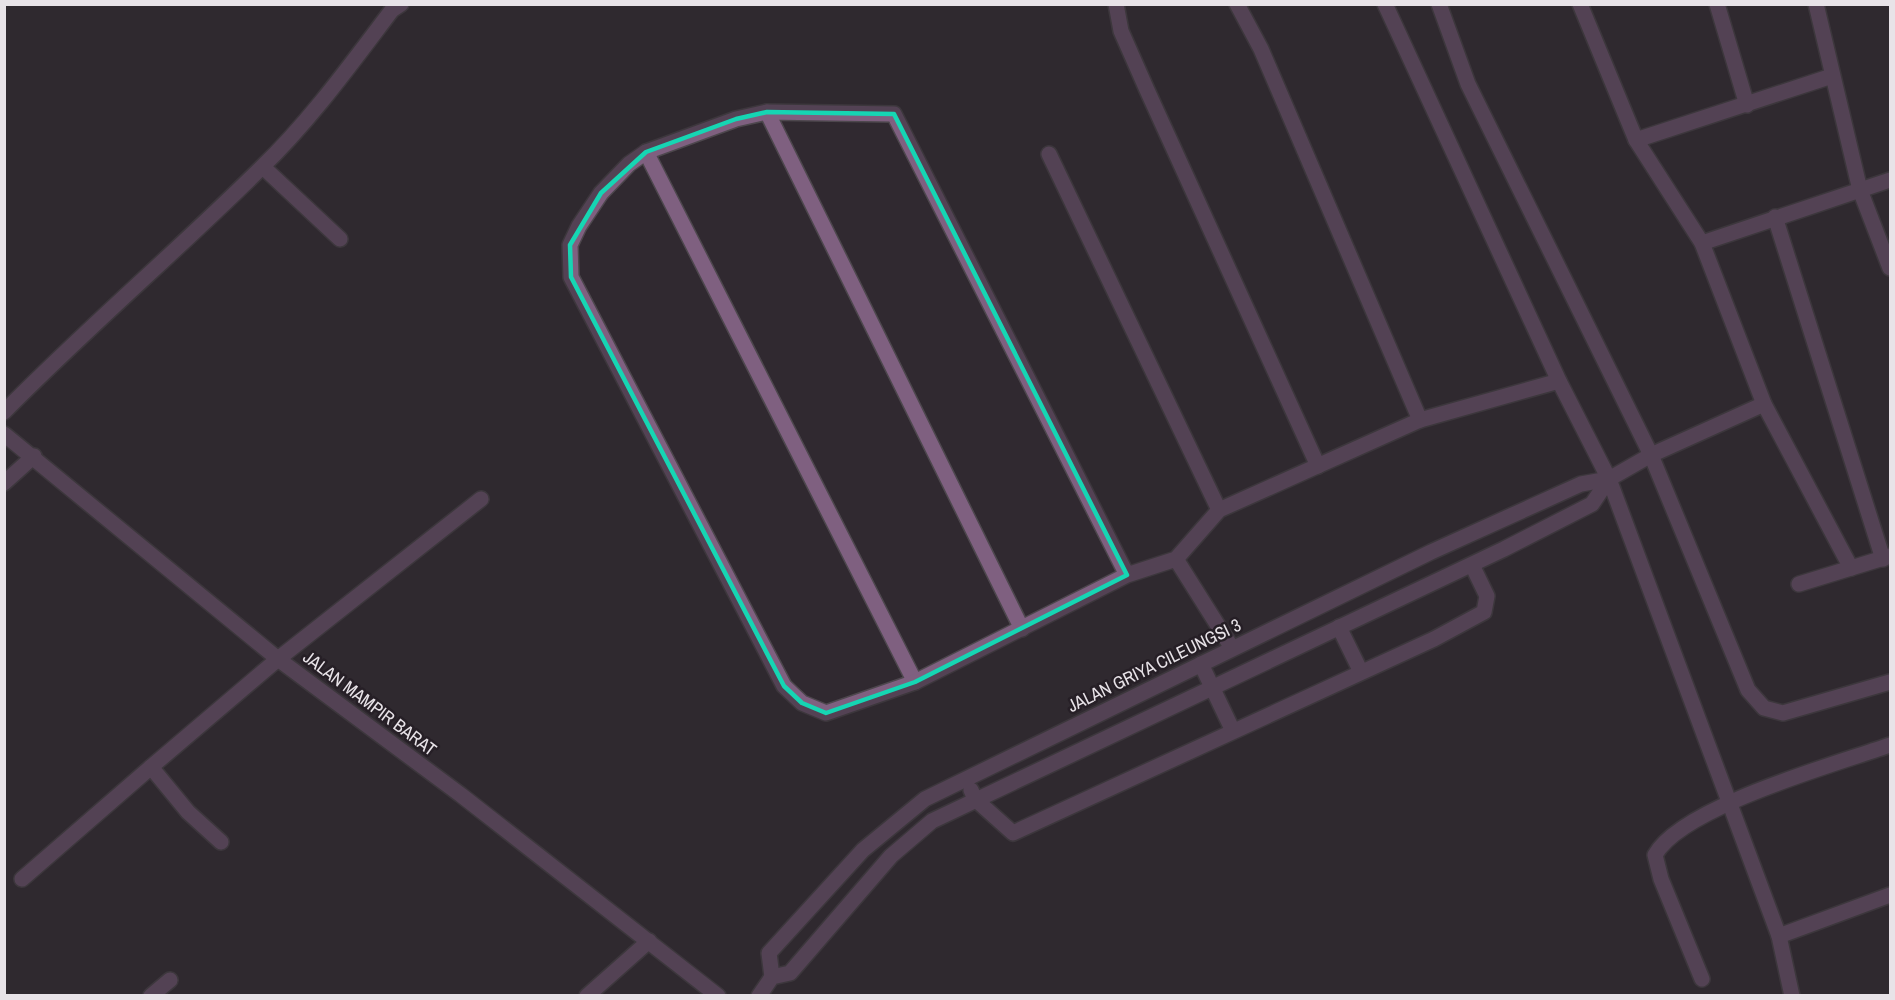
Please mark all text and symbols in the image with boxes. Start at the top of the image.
street label: JALAN GRIYA CILEUNGSI 3 [1063,612,1245,718]
street label: JALAN MAMPIR BARAT [298,644,442,762]

